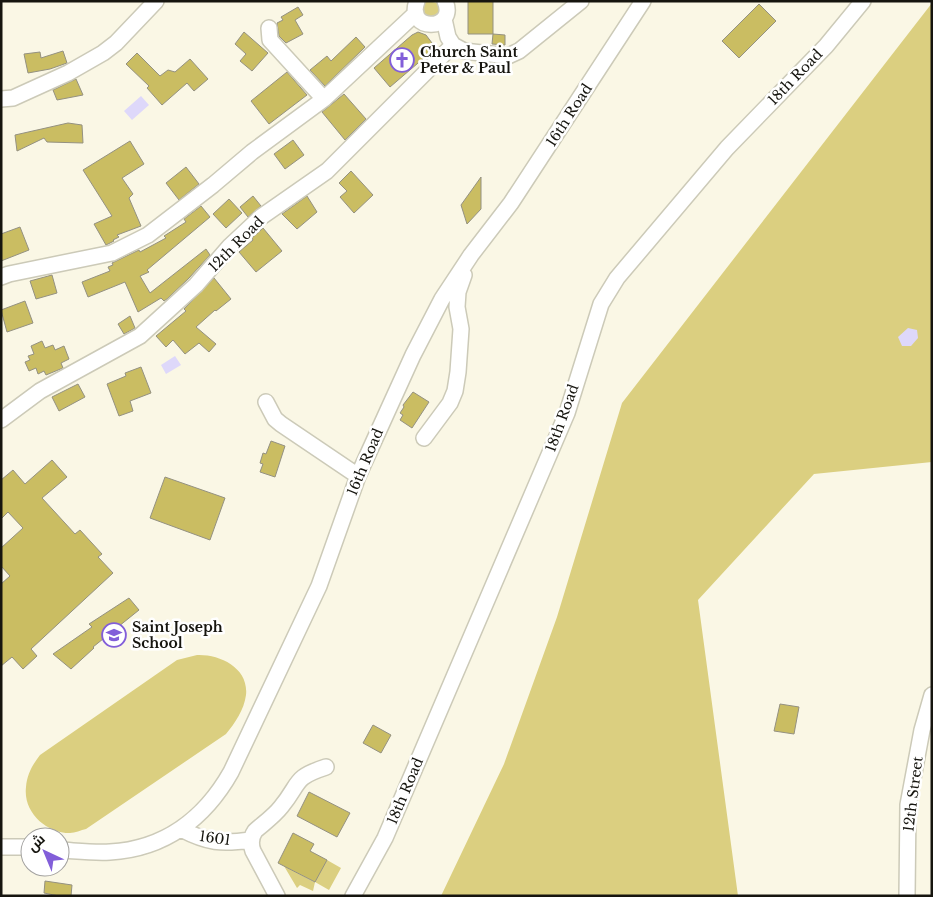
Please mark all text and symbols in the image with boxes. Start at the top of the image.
place label: Church Saint Peter & Paul [420,43,518,77]
street label: 18th Road [764,45,826,109]
church icon: Church Saint Peter & Paul [389,47,415,73]
street label: 16th Road [542,80,596,150]
street label: 12th Road [205,212,268,275]
street label: 18th Road [541,381,583,454]
street label: 16th Road [343,425,387,498]
place label: Saint Joseph School [132,618,223,652]
school or university icon: Saint Joseph School [101,622,127,648]
street label: 18th Road [383,754,427,827]
street label: 12th Street [899,755,927,833]
north arrow [20,827,70,877]
street label: 1601 [198,827,232,849]
text: ش [23,830,49,855]

